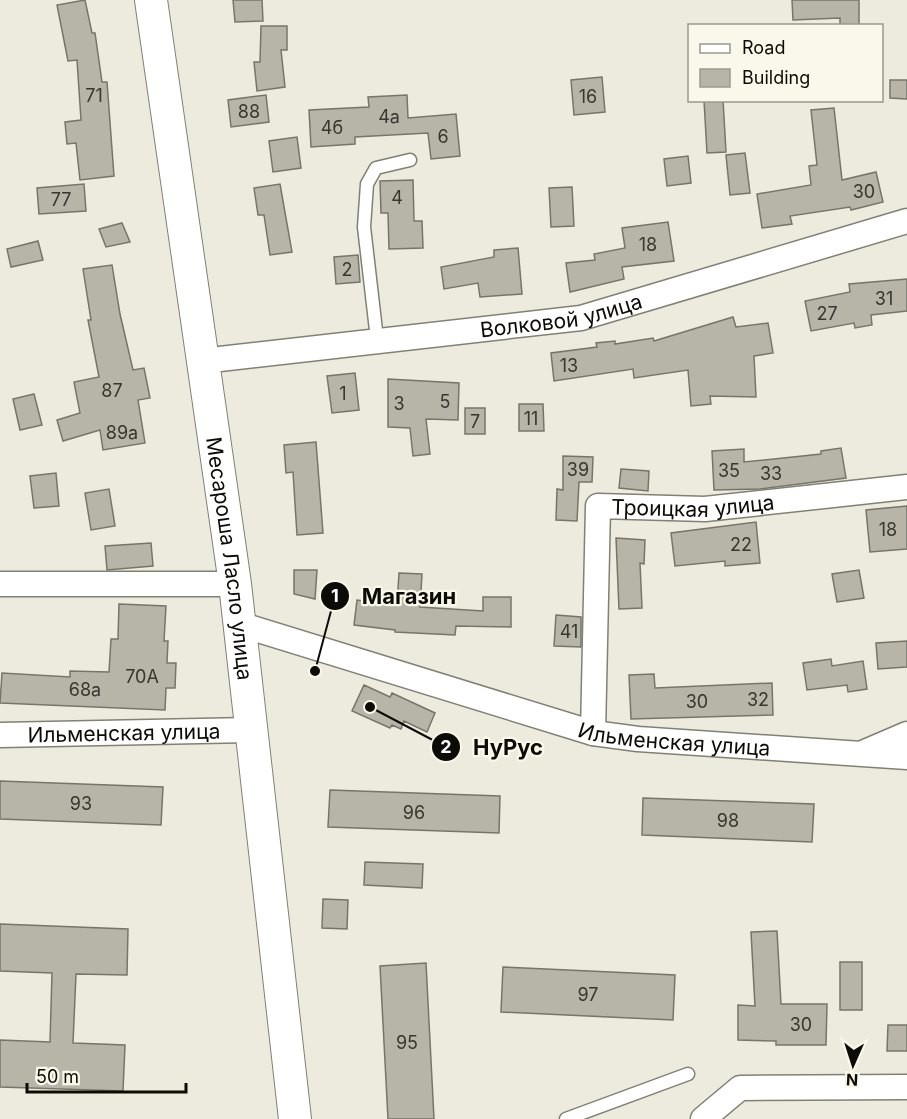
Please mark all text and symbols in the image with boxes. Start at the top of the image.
legend [688,24,883,102]
text: Road [742,37,785,58]
text: Building [742,67,810,88]
house number: 71 [85,85,103,106]
house number: 16 [579,86,597,107]
house number: 88 [238,101,260,122]
house number: 4а [378,106,400,127]
house number: 4б [321,117,343,138]
house number: 6 [437,126,449,147]
house number: 30 [853,181,875,202]
house number: 4 [391,187,403,208]
house number: 77 [51,189,71,210]
house number: 18 [639,234,657,255]
house number: 2 [342,259,352,280]
street label: Волковой улица [479,288,645,342]
house number: 31 [875,288,893,309]
house number: 27 [816,303,838,324]
house number: 13 [560,355,578,376]
house number: 87 [101,380,123,401]
house number: 1 [339,383,347,404]
house number: 5 [440,391,450,412]
house number: 3 [393,393,405,414]
house number: 11 [524,408,538,429]
house number: 7 [470,411,480,432]
house number: 89а [106,422,138,443]
street label: Месароша Ласло улица [201,435,258,682]
house number: 39 [567,459,589,480]
house number: 35 [718,460,740,481]
house number: 33 [760,463,782,484]
street label: Троицкая улица [611,489,775,522]
house number: 18 [879,519,897,540]
house number: 22 [730,534,752,555]
callout: Магазин [320,576,468,616]
text: Магазин [362,583,456,609]
text: 1 [331,585,339,606]
house number: 41 [560,621,578,642]
house number: 70А [125,666,159,687]
house number: 68а [69,679,101,700]
house number: 32 [747,689,769,710]
house number: 30 [686,691,708,712]
street label: Ильменская улица [575,717,771,760]
street label: Ильменская улица [27,718,221,747]
callout: НуРус [431,727,555,767]
text: НуРус [473,734,543,760]
text: 2 [440,736,452,757]
house number: 93 [70,793,92,814]
house number: 96 [403,802,425,823]
house number: 98 [717,810,739,831]
house number: 97 [578,984,599,1005]
house number: 30 [790,1014,812,1035]
house number: 95 [396,1032,418,1053]
north arrow [823,1035,883,1095]
scale bar [27,1056,186,1094]
text: 50 m [36,1066,79,1087]
text: N [846,1070,859,1090]

